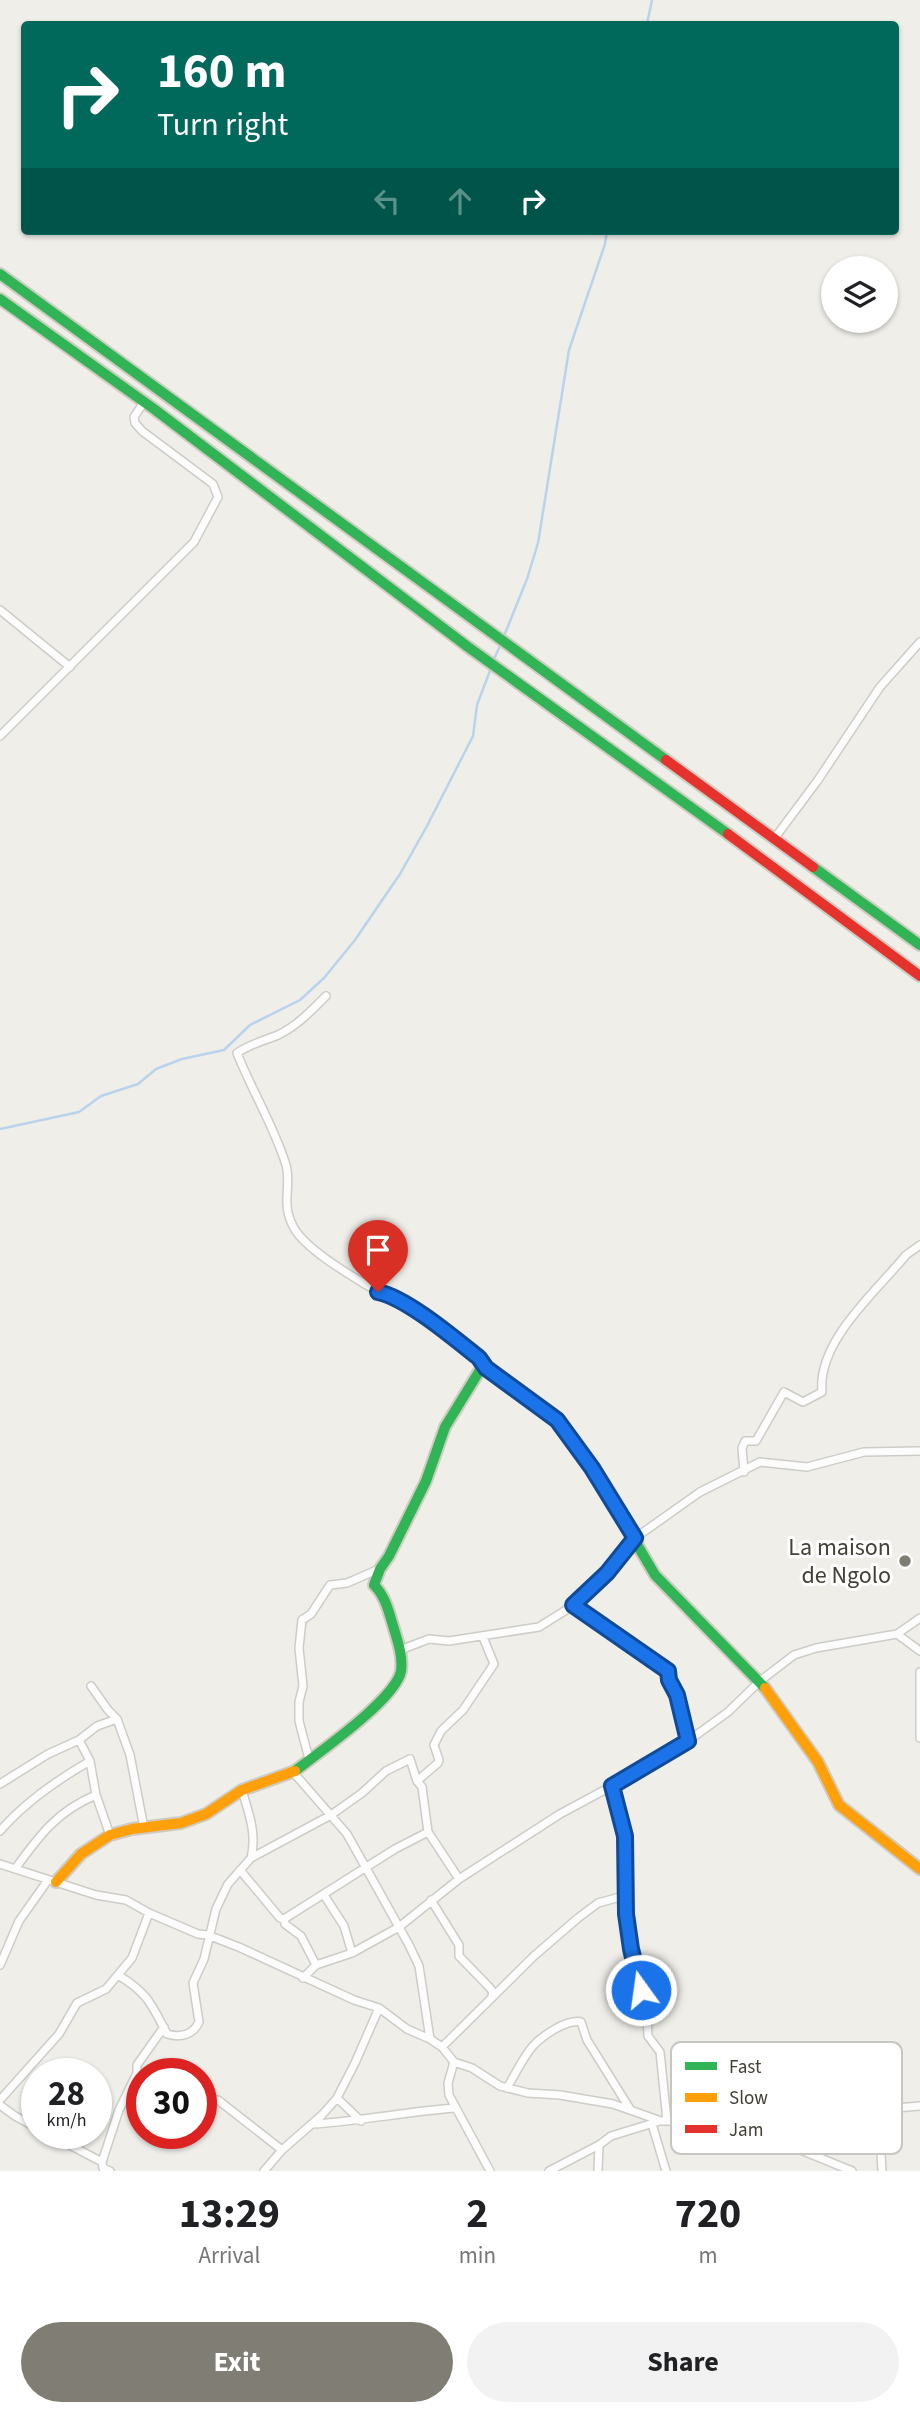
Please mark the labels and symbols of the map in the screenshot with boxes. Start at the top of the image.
pin [348,1220,408,1292]
place label: La maison de Ngolo [788,1530,891,1593]
marker: La maison de Ngolo [897,1553,913,1569]
position arrow [604,1953,678,2027]
legend [671,2042,902,2154]
text: Fast [729,2054,762,2081]
speed limit sign: 30 [126,2058,217,2149]
text: Slow [729,2085,768,2112]
text: Jam [729,2117,763,2144]

